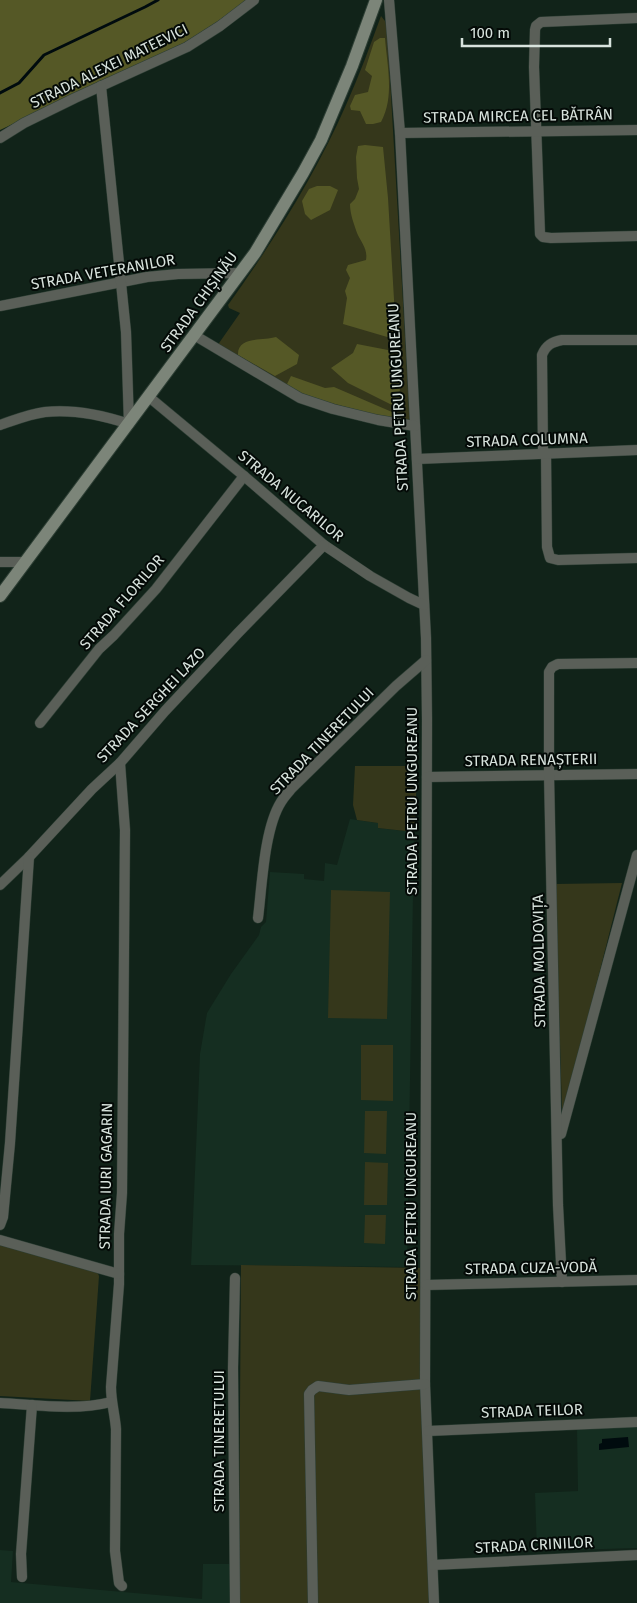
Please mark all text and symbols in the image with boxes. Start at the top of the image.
scale bar [462,15,610,47]
street label: STRADA ALEXEI MATEEVICI [27,20,191,112]
text: 100 m [470,24,510,42]
street label: STRADA MIRCEA CEL BĂTRÂN [423,105,613,127]
street label: STRADA CHIȘINĂU [157,248,242,356]
street label: STRADA VETERANILOR [30,250,176,294]
street label: STRADA PETRU UNGUREANU [384,303,412,491]
street label: STRADA COLUMNA [466,429,588,451]
street label: STRADA NUCARILOR [235,447,347,545]
street label: STRADA FLORILOR [76,551,168,653]
street label: STRADA SERGHEI LAZO [93,644,209,766]
street label: STRADA TINERETULUI [266,684,378,798]
street label: STRADA PETRU UNGUREANU [403,707,421,895]
street label: STRADA RENAȘTERII [464,750,598,771]
street label: STRADA MOLDOVIȚA [529,894,550,1028]
street label: STRADA IURI GAGARIN [96,1102,116,1250]
street label: STRADA PETRU UNGUREANU [402,1112,420,1300]
street label: STRADA CUZA-VODĂ [465,1258,598,1278]
street label: STRADA TINERETULUI [210,1370,228,1512]
street label: STRADA TEILOR [481,1400,583,1422]
street label: STRADA CRINILOR [475,1533,593,1557]

